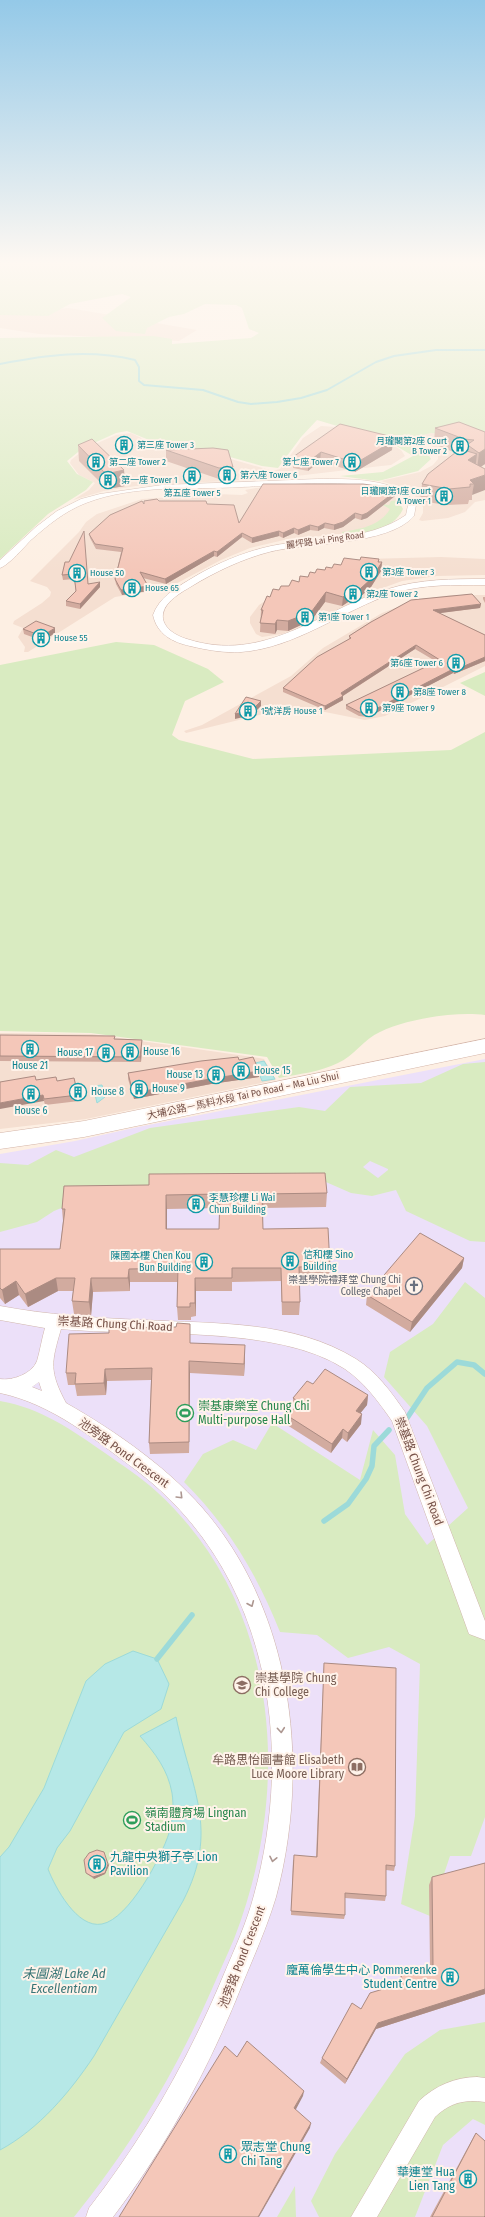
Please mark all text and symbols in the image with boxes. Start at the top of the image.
building icon: 第三座 Tower 3 [114,435,134,455]
place label: 月瓏閣第2座 Court B Tower 2 [376,435,447,456]
building icon: 月瓏閣第2座 Court B Tower 2 [450,436,470,456]
place label: 第三座 Tower 3 [137,440,194,450]
building icon: 第二座 Tower 2 [86,452,106,472]
building icon: 第七座 Tower 7 [342,452,362,472]
place label: 第二座 Tower 2 [109,457,166,467]
place label: 第七座 Tower 7 [282,457,339,467]
building icon: 第六座 Tower 6 [217,465,237,485]
building icon: 第五座 Tower 5 [182,466,202,486]
building icon: 第一座 Tower 1 [98,470,118,490]
place label: 第六座 Tower 6 [240,470,298,480]
place label: 第一座 Tower 1 [121,475,178,485]
place label: 日瓏閣第1座 Court A Tower 1 [360,485,431,506]
building icon: 日瓏閣第1座 Court A Tower 1 [434,486,454,506]
place label: 第五座 Tower 5 [163,488,221,498]
street label: 麗坪路 Lai Ping Road [285,530,365,550]
building icon: 第3座 Tower 3 [359,562,379,582]
building icon: House 50 [67,563,87,583]
place label: 第3座 Tower 3 [382,567,434,577]
place label: House 50 [90,568,124,578]
building icon: House 65 [122,578,142,598]
place label: House 65 [145,583,179,593]
building icon: 第2座 Tower 2 [343,584,363,604]
place label: 第2座 Tower 2 [366,589,418,599]
building icon: 第1座 Tower 1 [295,607,315,627]
place label: 第1座 Tower 1 [318,612,369,622]
building icon: House 55 [31,628,51,648]
place label: House 55 [54,633,88,643]
building icon: 第6座 Tower 6 [446,653,466,673]
place label: 第6座 Tower 6 [390,658,444,668]
building icon: 第8座 Tower 8 [390,682,410,702]
place label: 第8座 Tower 8 [413,687,467,697]
building icon: 第9座 Tower 9 [359,698,379,718]
building icon: 1號洋房 House 1 [238,701,258,721]
place label: 第9座 Tower 9 [382,703,435,713]
place label: 1號洋房 House 1 [261,706,322,716]
building icon: House 21 [20,1039,40,1059]
building icon: House 16 [120,1042,140,1062]
building icon: House 17 [96,1043,116,1063]
place label: House 16 [143,1046,180,1058]
place label: House 17 [57,1047,93,1059]
place label: House 21 [12,1060,48,1072]
building icon: House 15 [231,1061,251,1081]
building icon: House 13 [206,1065,226,1085]
place label: House 15 [254,1065,291,1077]
place label: House 13 [166,1069,203,1081]
street label: 大埔公路－馬料水段 Tai Po Road – Ma Liu Shui [146,1070,340,1122]
building icon: House 9 [129,1079,149,1099]
building icon: House 8 [68,1082,88,1102]
place label: House 9 [152,1083,185,1095]
building icon: House 6 [21,1084,41,1104]
place label: House 8 [91,1086,124,1098]
place label: House 6 [14,1105,48,1117]
place label: 李慧珍樓 Li Wai Chun Building [209,1192,275,1216]
building icon: 李慧珍樓 Li Wai Chun Building [186,1194,206,1214]
place label: 信和樓 Sino Building [303,1249,353,1273]
place label: 陳國本樓 Chen Kou Bun Building [110,1250,191,1274]
building icon: 信和樓 Sino Building [280,1251,300,1271]
building icon: 陳國本樓 Chen Kou Bun Building [194,1252,214,1272]
place label: 崇基學院禮拜堂 Chung Chi College Chapel [288,1274,401,1298]
church icon: 崇基學院禮拜堂 Chung Chi College Chapel [404,1276,424,1296]
street label: 崇基路 Chung Chi Road [57,1314,173,1334]
place label: 崇基康樂室 Chung Chi Multi-purpose Hall [198,1399,310,1427]
sports icon: 崇基康樂室 Chung Chi Multi-purpose Hall [175,1403,195,1423]
street label: 池旁路 Pond Crescent [76,1415,172,1491]
street label: 崇基路 Chung Chi Road [392,1415,446,1527]
one-way arrow [175,1491,183,1499]
one-way arrow [246,1599,254,1607]
place label: 崇基學院 Chung Chi College [255,1671,337,1699]
school or university icon: 崇基學院 Chung Chi College [232,1675,252,1695]
one-way arrow [277,1727,286,1733]
place label: 牟路思怡圖書館 Elisabeth Luce Moore Library [212,1753,345,1781]
library icon: 牟路思怡圖書館 Elisabeth Luce Moore Library [347,1757,367,1777]
place label: 嶺南體育場 Lingnan Stadium [145,1806,247,1834]
sports icon: 嶺南體育場 Lingnan Stadium [122,1810,142,1830]
place label: 九龍中央獅子亭 Lion Pavilion [110,1850,218,1878]
building icon: 九龍中央獅子亭 Lion Pavilion [87,1854,107,1874]
one-way arrow [269,1856,277,1862]
street label: 池旁路 Pond Crescent [216,1904,268,2010]
place label: 龐萬倫學生中心 Pommerenke Student Centre [286,1963,437,1991]
water label: 未圓湖 Lake Ad Excellentiam [22,1966,106,1996]
building icon: 龐萬倫學生中心 Pommerenke Student Centre [440,1967,460,1987]
place label: 眾志堂 Chung Chi Tang [241,2140,311,2168]
building icon: 眾志堂 Chung Chi Tang [218,2144,238,2164]
place label: 華連堂 Hua Lien Tang [397,2165,455,2193]
building icon: 華連堂 Hua Lien Tang [458,2169,478,2189]

